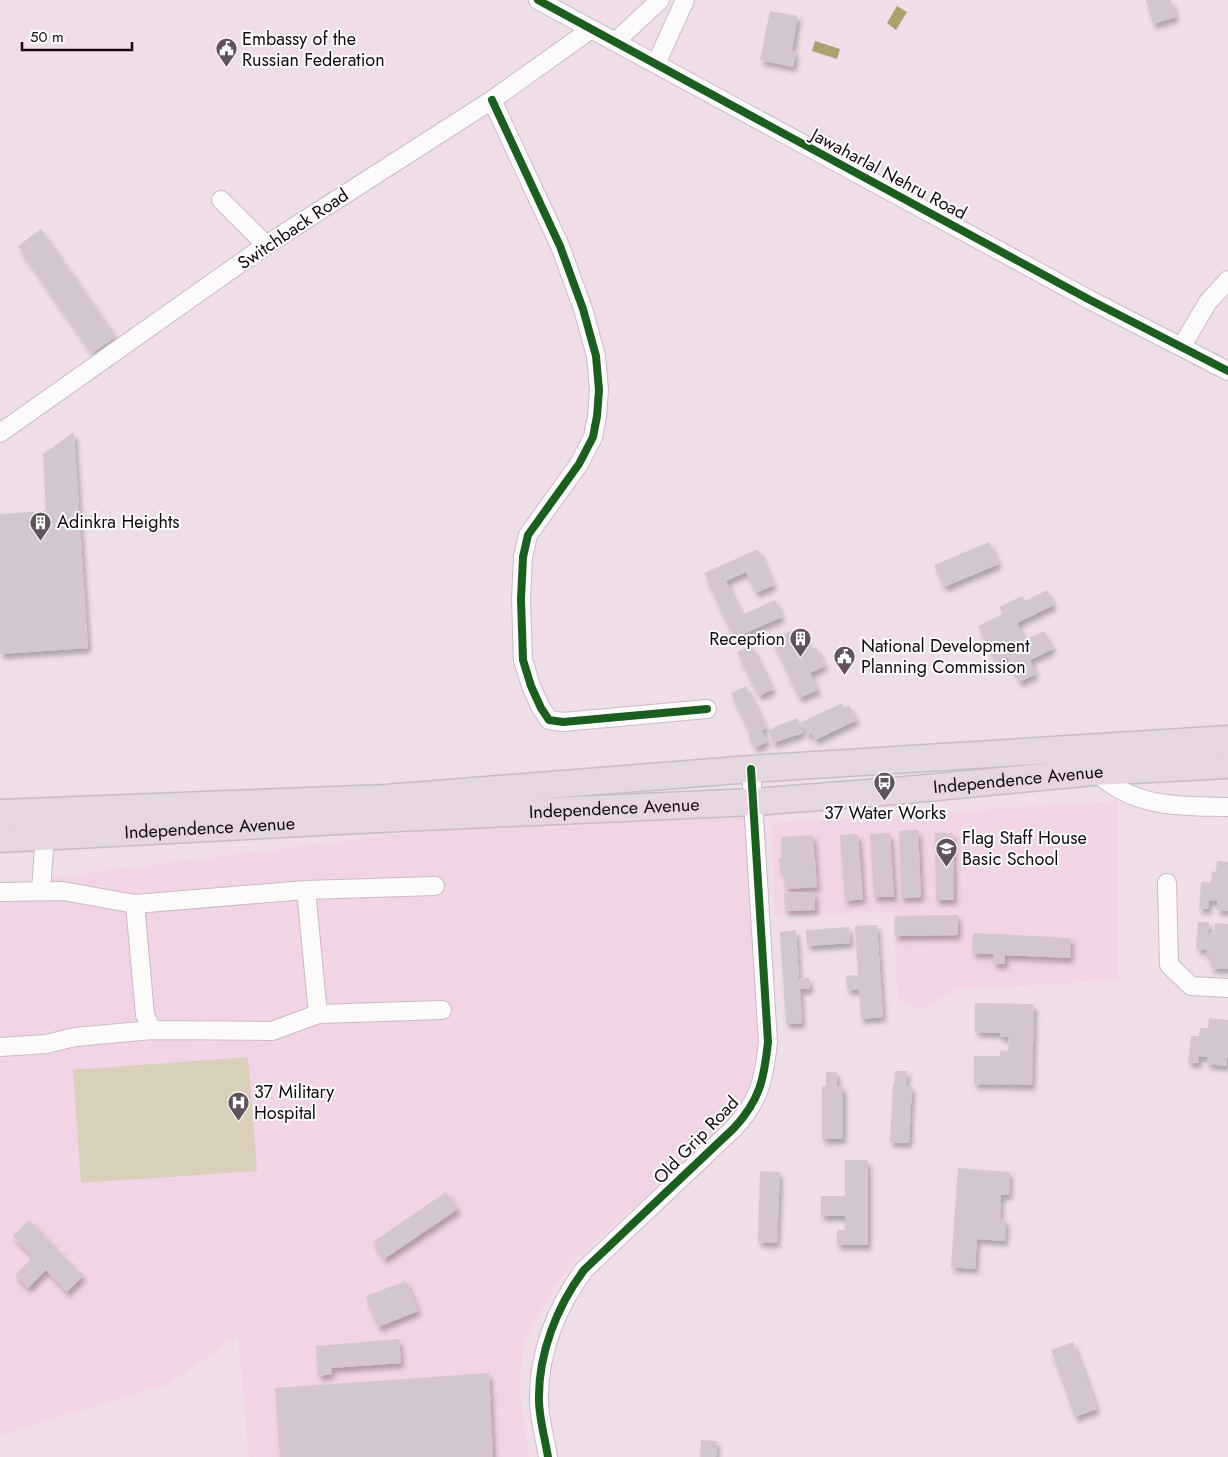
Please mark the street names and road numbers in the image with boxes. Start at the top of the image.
street label: Jawaharlal Nehru Road [805,121,971,226]
street label: Switchback Road [232,182,354,276]
street label: Independence Avenue [932,759,1104,800]
street label: Independence Avenue [528,791,700,825]
street label: Independence Avenue [124,810,296,845]
street label: Old Grip Road [647,1090,745,1190]

